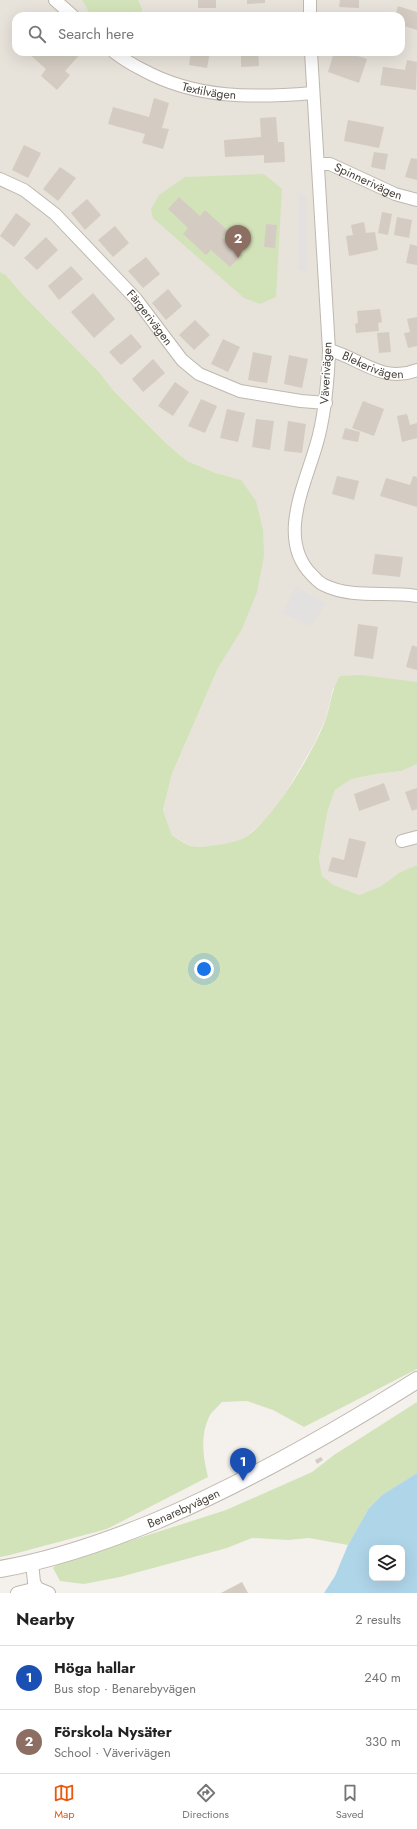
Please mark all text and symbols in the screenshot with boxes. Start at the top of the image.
search box [12,12,405,56]
icon: search [26,23,48,45]
text: Search here [58,23,134,45]
street label: Textilvägen [180,77,237,104]
street label: Spinnerivägen [331,158,404,205]
pin: 2 [225,225,251,258]
street label: Färgerivägen [122,285,177,349]
street label: Väverivägen [315,341,337,405]
street label: Blekerivägen [339,347,404,383]
your location [194,959,214,979]
pin: 1 [230,1448,256,1481]
street label: Benarebyvägen [145,1484,223,1533]
map controls [369,1545,405,1581]
button: layers [369,1545,405,1581]
text: Nearby [16,1607,74,1631]
text: 2 results [355,1610,401,1629]
text: Höga hallar [54,1657,135,1679]
text: 1 [26,1668,32,1687]
text: 240 m [364,1668,401,1687]
text: Bus stop · Benarebyvägen [54,1679,196,1698]
text: Förskola Nysäter [54,1721,172,1743]
text: 2 [25,1732,33,1751]
text: 330 m [365,1732,401,1751]
text: School · Väverivägen [54,1743,171,1762]
tab: Map [53,1782,75,1822]
tab: Directions [182,1782,229,1822]
tab: Saved [336,1782,364,1822]

